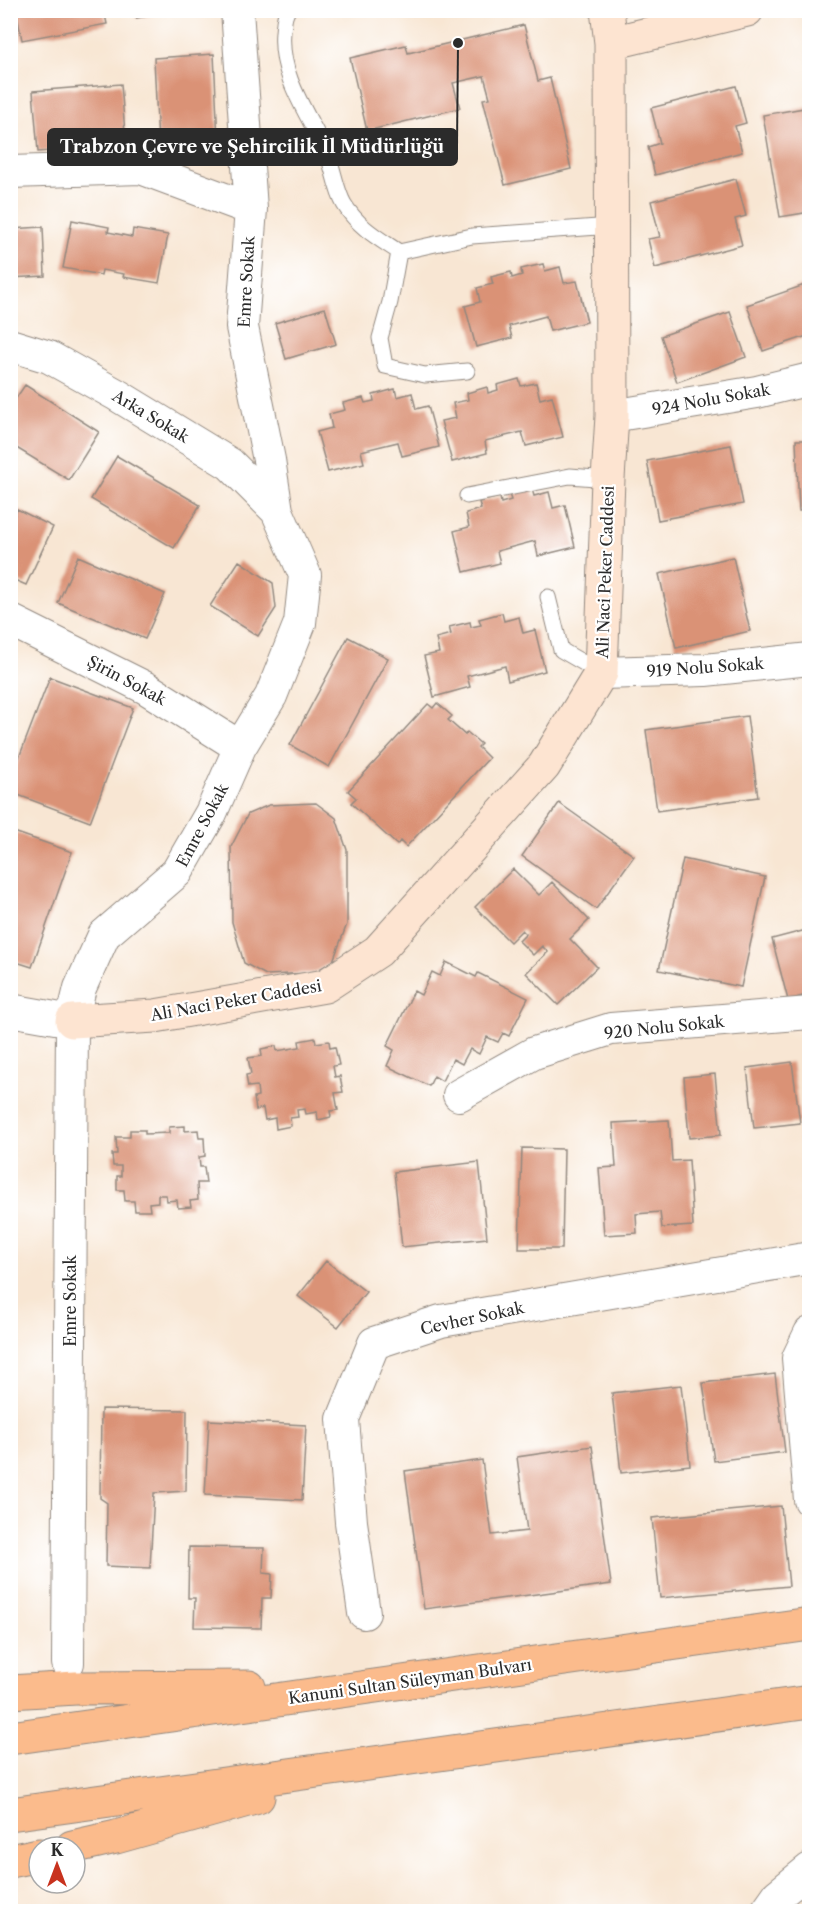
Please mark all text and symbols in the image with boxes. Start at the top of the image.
callout: Trabzon Çevre ve Şehircilik İl Müdürlüğü [48,129,457,165]
text: Trabzon Çevre ve Şehircilik İl Müdürlüğü [60,135,444,158]
street label: Emre Sokak [234,235,258,328]
street label: 924 Nolu Sokak [650,379,772,419]
street label: Arka Sokak [108,385,194,447]
street label: Ali Naci Peker Caddesi [592,485,618,660]
street label: Şirin Sokak [84,651,170,709]
street label: 919 Nolu Sokak [646,653,765,681]
street label: Emre Sokak [172,779,233,870]
street label: Ali Naci Peker Caddesi [148,975,323,1025]
street label: 920 Nolu Sokak [603,1011,726,1043]
street label: Emre Sokak [60,1254,80,1347]
street label: Cevher Sokak [418,1297,526,1339]
street label: Kanuni Sultan Süleyman Bulvarı [287,1654,533,1708]
north arrow [27,1835,87,1895]
text: K [51,1840,65,1860]

